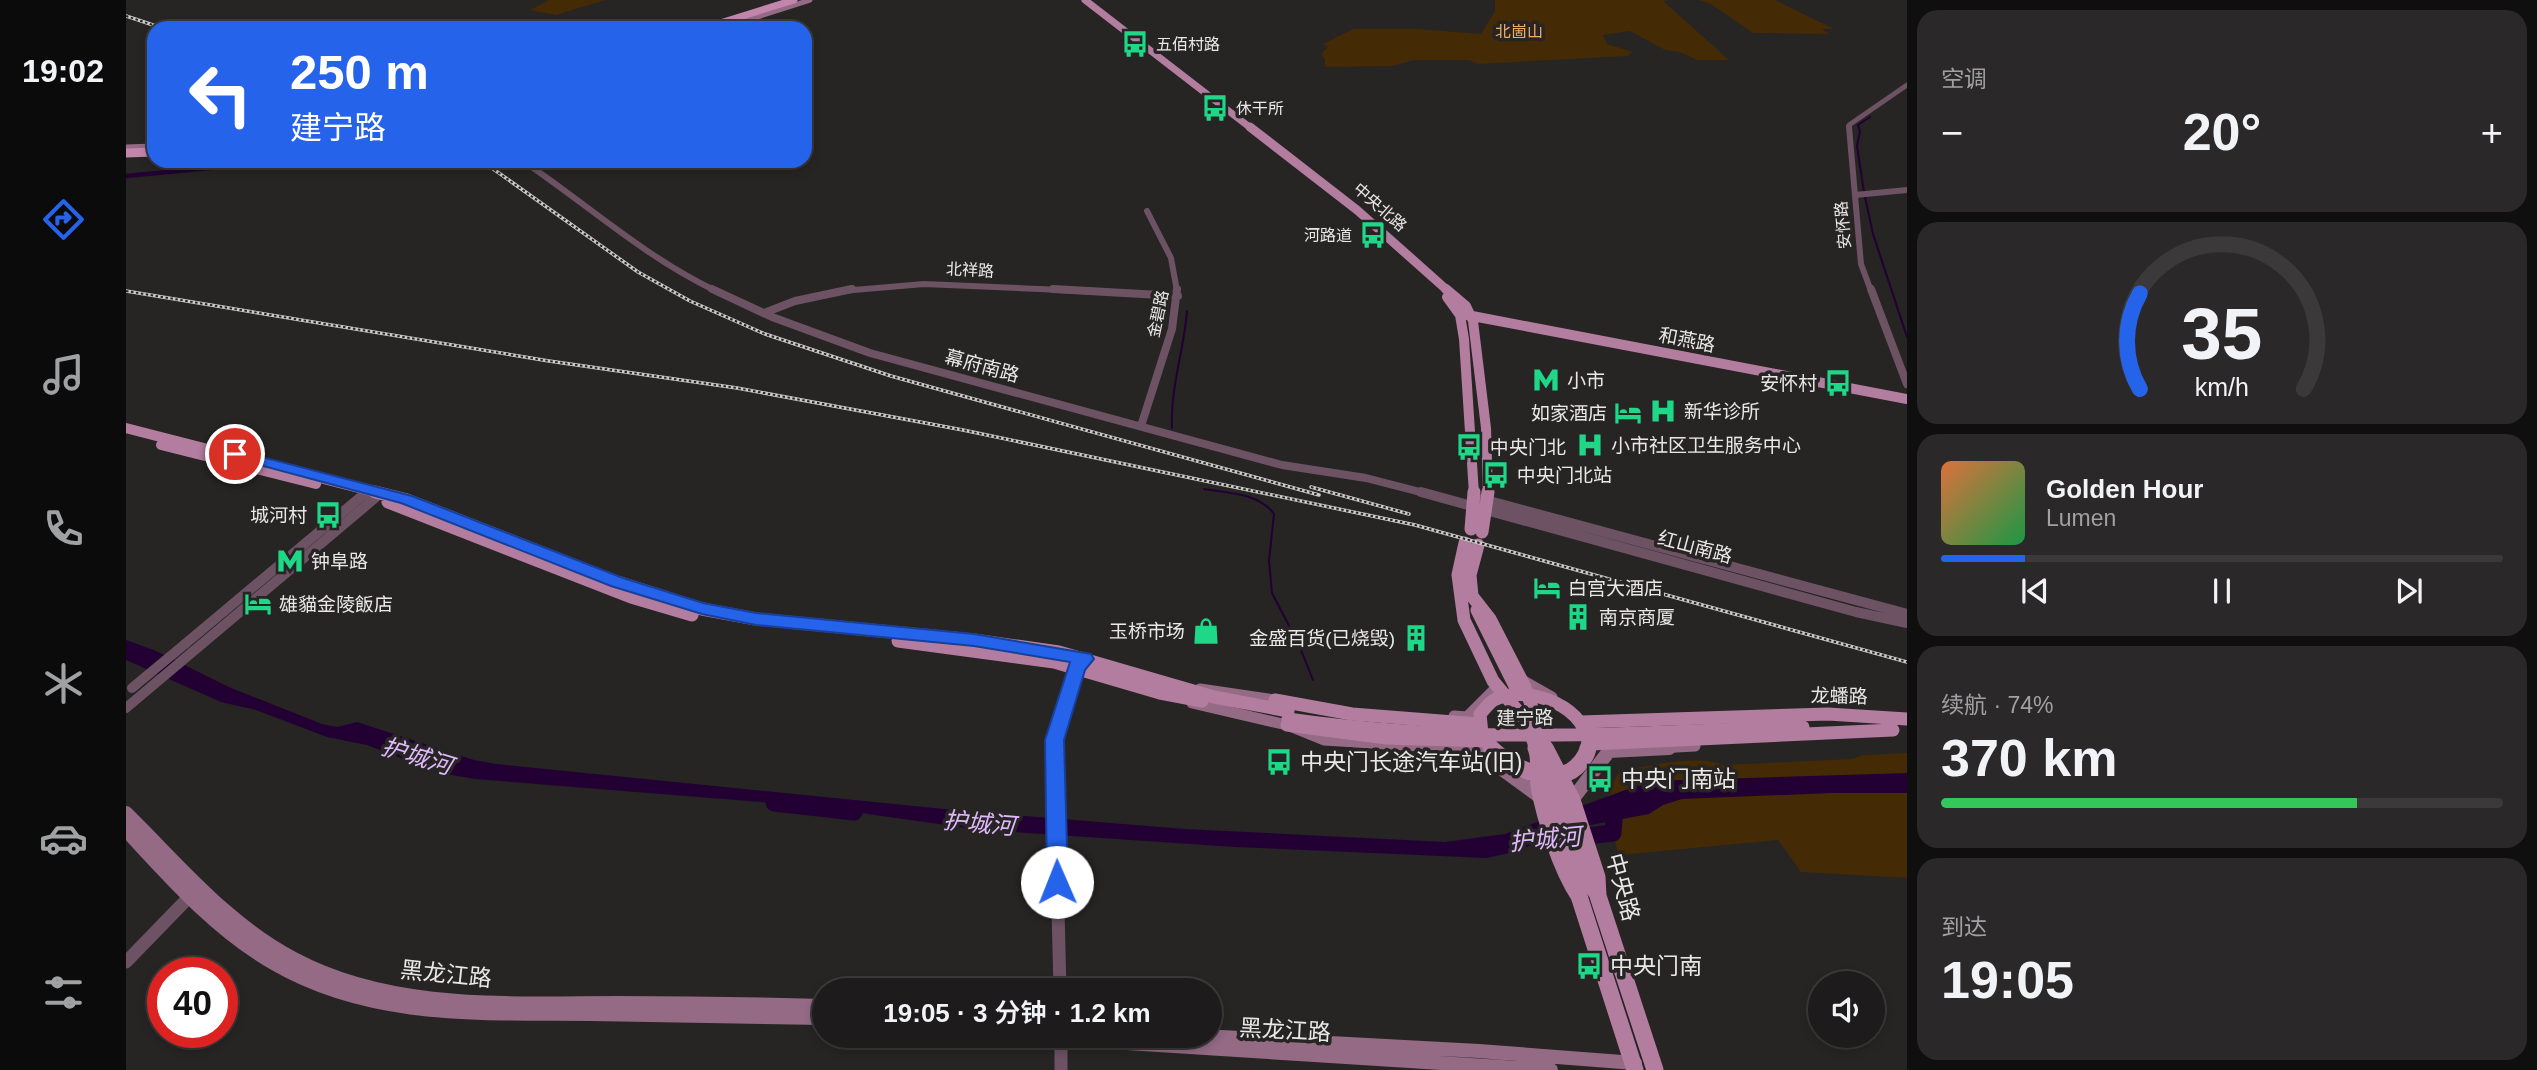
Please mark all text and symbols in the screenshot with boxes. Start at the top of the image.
park label: 北崮山 [1495,23,1543,40]
bus stop icon: 五佰村路 [1120,29,1150,59]
place label: 五佰村路 [1156,36,1220,53]
text: 250 m [290,45,429,99]
icon: left [175,49,266,140]
text: 19:02 [22,53,104,89]
text: 空调 [1941,66,1987,92]
bus stop icon: 休干所 [1200,93,1230,123]
place label: 休干所 [1236,100,1284,117]
text: 20° [2183,103,2261,161]
text: 建宁路 [290,110,386,146]
text: − [1941,112,1963,154]
text: + [2481,112,2503,154]
street label: 中央北路 [1350,180,1410,234]
icon: directions [39,195,88,244]
street label: 安怀路 [1832,200,1854,250]
bus stop icon: 河路道 [1358,220,1388,250]
place label: 河路道 [1304,227,1352,244]
street label: 北祥路 [946,260,994,280]
street label: 金碧路 [1145,289,1171,339]
text: 35 [2182,293,2262,374]
street label: 和燕路 [1657,324,1717,356]
street label: 幕府南路 [943,346,1021,386]
icon: music [39,350,88,399]
metro station icon: 小市 [1531,365,1561,395]
bus stop icon: 安怀村 [1823,368,1853,398]
place label: 小市 [1567,370,1605,391]
place label: 安怀村 [1760,373,1817,394]
text: km/h [2195,373,2249,401]
hospital icon: 新华诊所 [1648,396,1678,426]
hotel icon: 如家酒店 [1613,398,1643,428]
place label: 新华诊所 [1684,401,1760,422]
place label: 如家酒店 [1531,403,1607,424]
pin [205,424,265,484]
hospital icon: 小市社区卫生服务中心 [1575,430,1605,460]
bus stop icon: 中央门北 [1454,432,1484,462]
icon: arrive [216,435,254,473]
place label: 小市社区卫生服务中心 [1611,435,1801,456]
place label: 中央门北 [1490,437,1566,458]
bus stop icon: 中央门北站 [1481,460,1511,490]
place label: 中央门北站 [1517,465,1612,486]
text: Golden Hour [2046,474,2203,504]
bus stop icon: 城河村 [313,500,343,530]
icon: phone [39,504,88,553]
place label: 城河村 [250,505,307,526]
text: Lumen [2046,505,2116,531]
street label: 红山南路 [1656,527,1734,567]
metro station icon: 钟阜路 [275,546,305,576]
place label: 钟阜路 [311,551,368,572]
icon: previous [2016,572,2054,610]
icon: pause [2203,572,2241,610]
icon: next [2390,572,2428,610]
hotel icon: 白宫大酒店 [1532,573,1562,603]
place label: 白宫大酒店 [1568,578,1663,599]
hotel icon: 雄貓金陵飯店 [243,589,273,619]
place label: 雄貓金陵飯店 [279,594,393,615]
building icon: 南京商厦 [1563,602,1593,632]
place label: 南京商厦 [1599,607,1675,628]
shop icon: 玉桥市场 [1191,616,1221,646]
place label: 玉桥市场 [1109,621,1185,642]
building icon: 金盛百货(已烧毁) [1401,623,1431,653]
place label: 金盛百货(已烧毁) [1249,628,1395,649]
icon: climate [39,659,88,708]
street label: 龙蟠路 [1810,685,1868,707]
text: 续航 · 74% [1941,692,2053,718]
street label: 建宁路 [1496,707,1554,729]
text: 370 km [1941,729,2117,787]
water label: 护城河 [379,733,459,781]
bus stop icon: 中央门长途汽车站(旧) [1264,747,1294,777]
place label: 中央门长途汽车站(旧) [1300,749,1522,775]
bus stop icon: 中央门南站 [1585,764,1615,794]
place label: 中央门南站 [1621,766,1736,792]
water label: 护城河 [942,806,1020,840]
icon: car [39,814,88,863]
water label: 护城河 [1508,822,1586,856]
position arrow [1020,845,1094,919]
street label: 中央路 [1602,850,1644,924]
text: 到达 [1941,914,1987,940]
bus stop icon: 中央门南 [1574,951,1604,981]
text: 19:05 [1941,951,2074,1009]
place label: 中央门南 [1610,953,1702,979]
street label: 黑龙江路 [399,956,493,992]
speed limit sign: 40 [147,957,238,1048]
icon: filters [39,968,88,1017]
map controls [1808,971,1885,1048]
button: sound [1808,971,1885,1048]
text: 19:05 · 3 分钟 · 1.2 km [883,998,1151,1028]
street label: 黑龙江路 [1238,1015,1332,1045]

